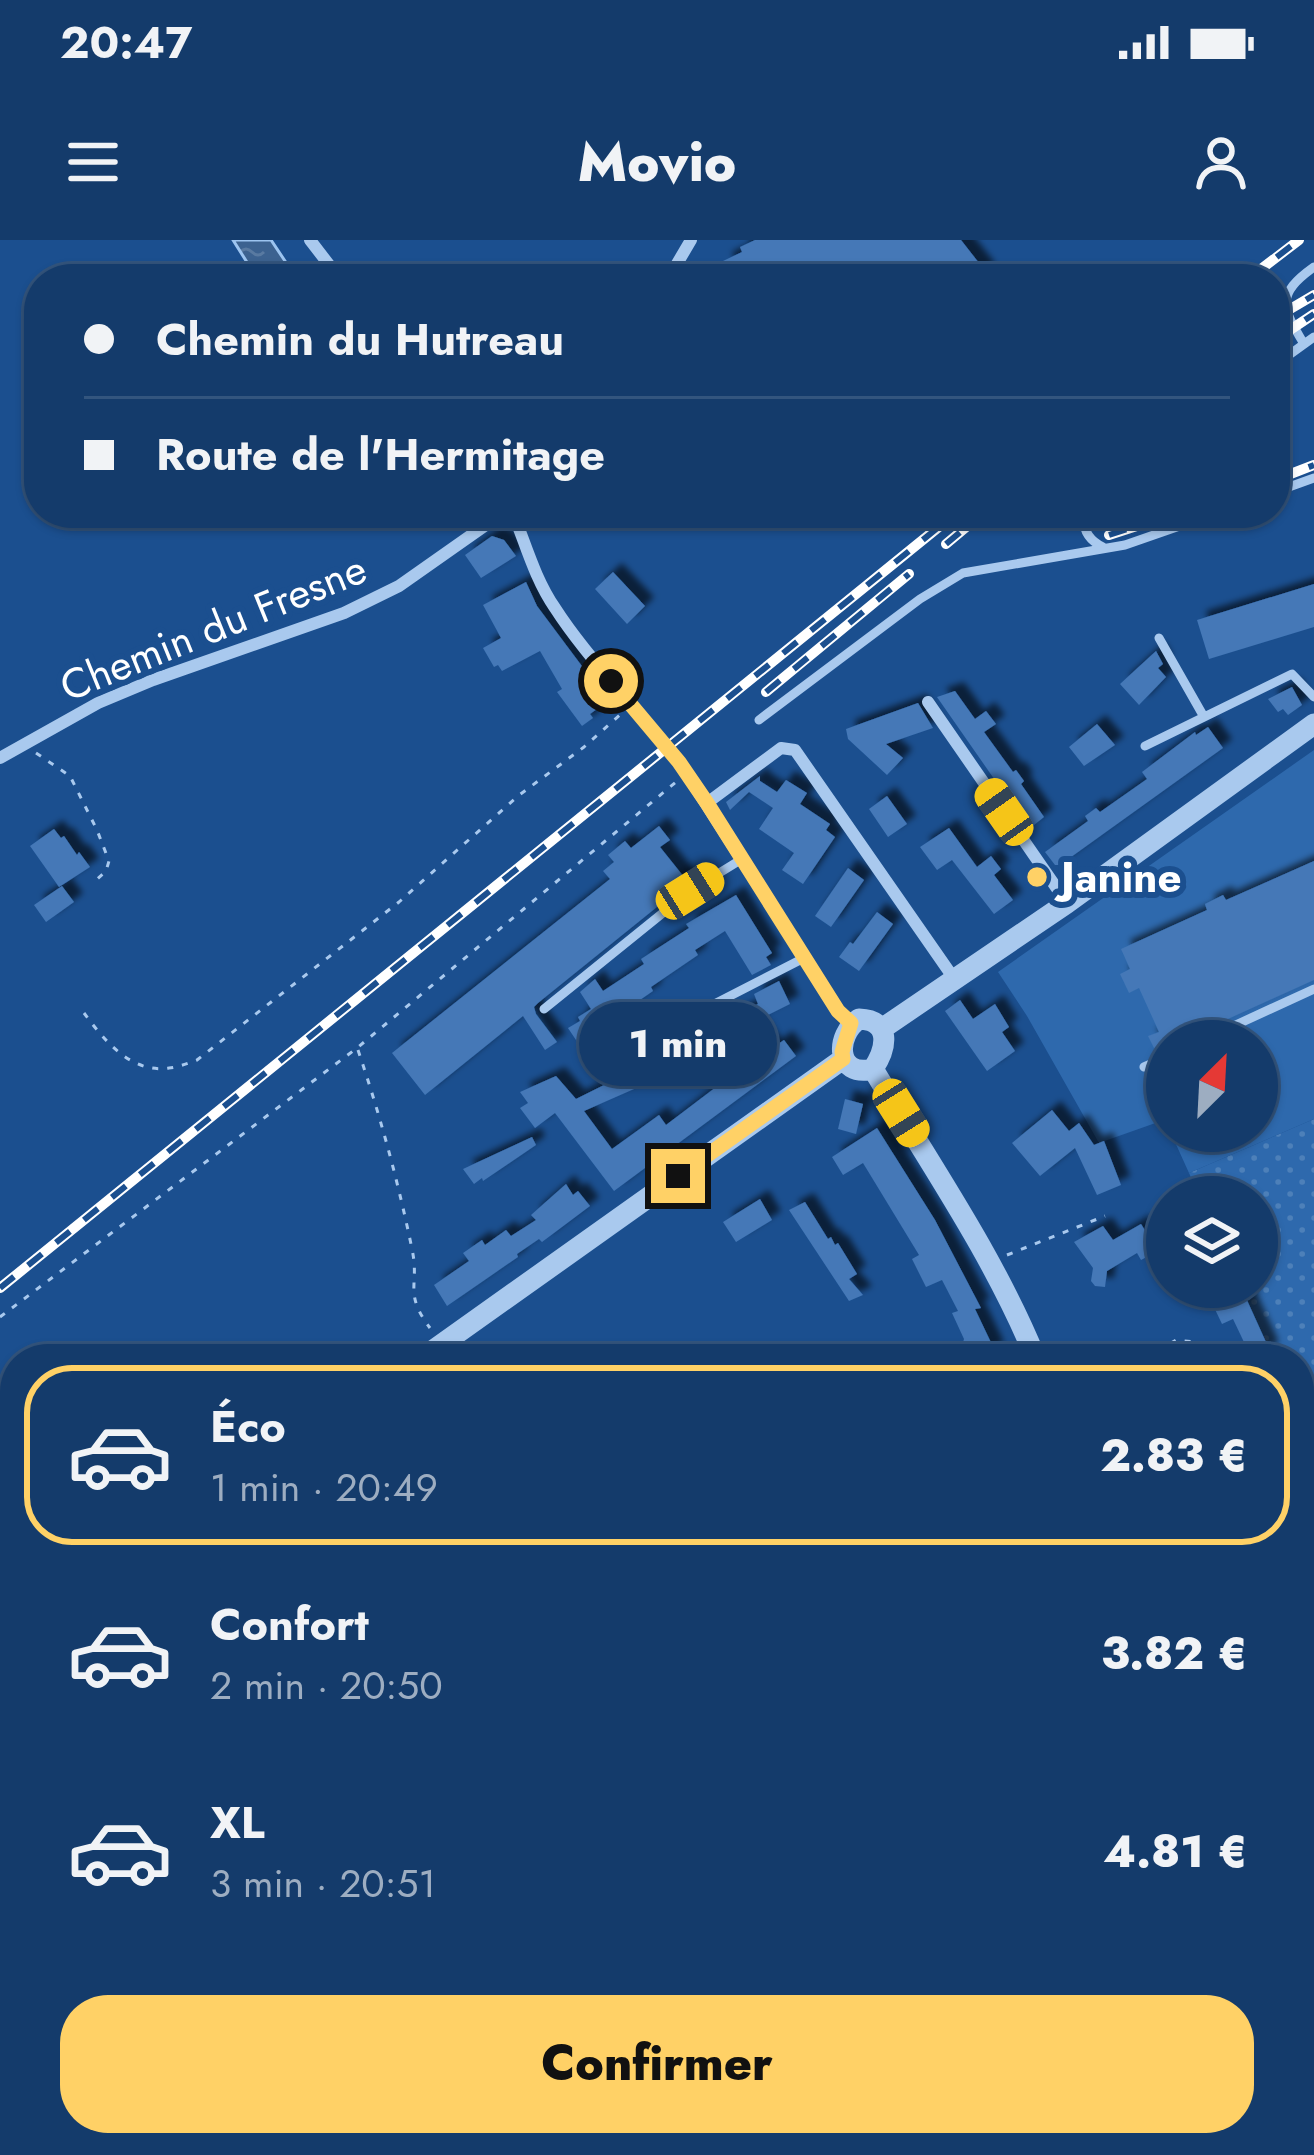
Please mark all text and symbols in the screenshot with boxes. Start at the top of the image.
text: 20:47 [60,10,192,75]
text: Movio [578,123,736,201]
icon: menu [60,129,126,195]
icon: person [1188,129,1254,195]
text: Chemin du Hutreau [156,307,564,372]
text: Route de l'Hermitage [156,422,605,487]
street label: Chemin du Fresne [51,538,376,717]
route start [584,654,638,708]
car [969,772,1039,852]
place label: Janine [1054,847,1181,908]
car [650,857,730,925]
marker: Janine [1024,864,1050,890]
callout: 1 min [579,1002,777,1086]
text: 1 min [629,1015,727,1072]
north arrow [1146,1020,1278,1152]
map controls [1146,1020,1278,1308]
car [867,1073,935,1153]
route end [651,1149,705,1203]
button: layers [1146,1176,1278,1308]
text: Éco [210,1394,286,1459]
icon: car [66,1401,174,1509]
text: 2.83 € [1100,1423,1248,1488]
text: 1 min · 20:49 [210,1459,438,1516]
text: Confort [210,1592,369,1657]
icon: car [66,1599,174,1707]
text: 3.82 € [1101,1621,1248,1686]
text: 2 min · 20:50 [210,1657,443,1714]
text: XL [210,1790,265,1855]
icon: car [66,1797,174,1905]
text: 4.81 € [1103,1819,1248,1884]
text: 3 min · 20:51 [210,1855,436,1912]
button: Confirmer [60,1995,1254,2133]

